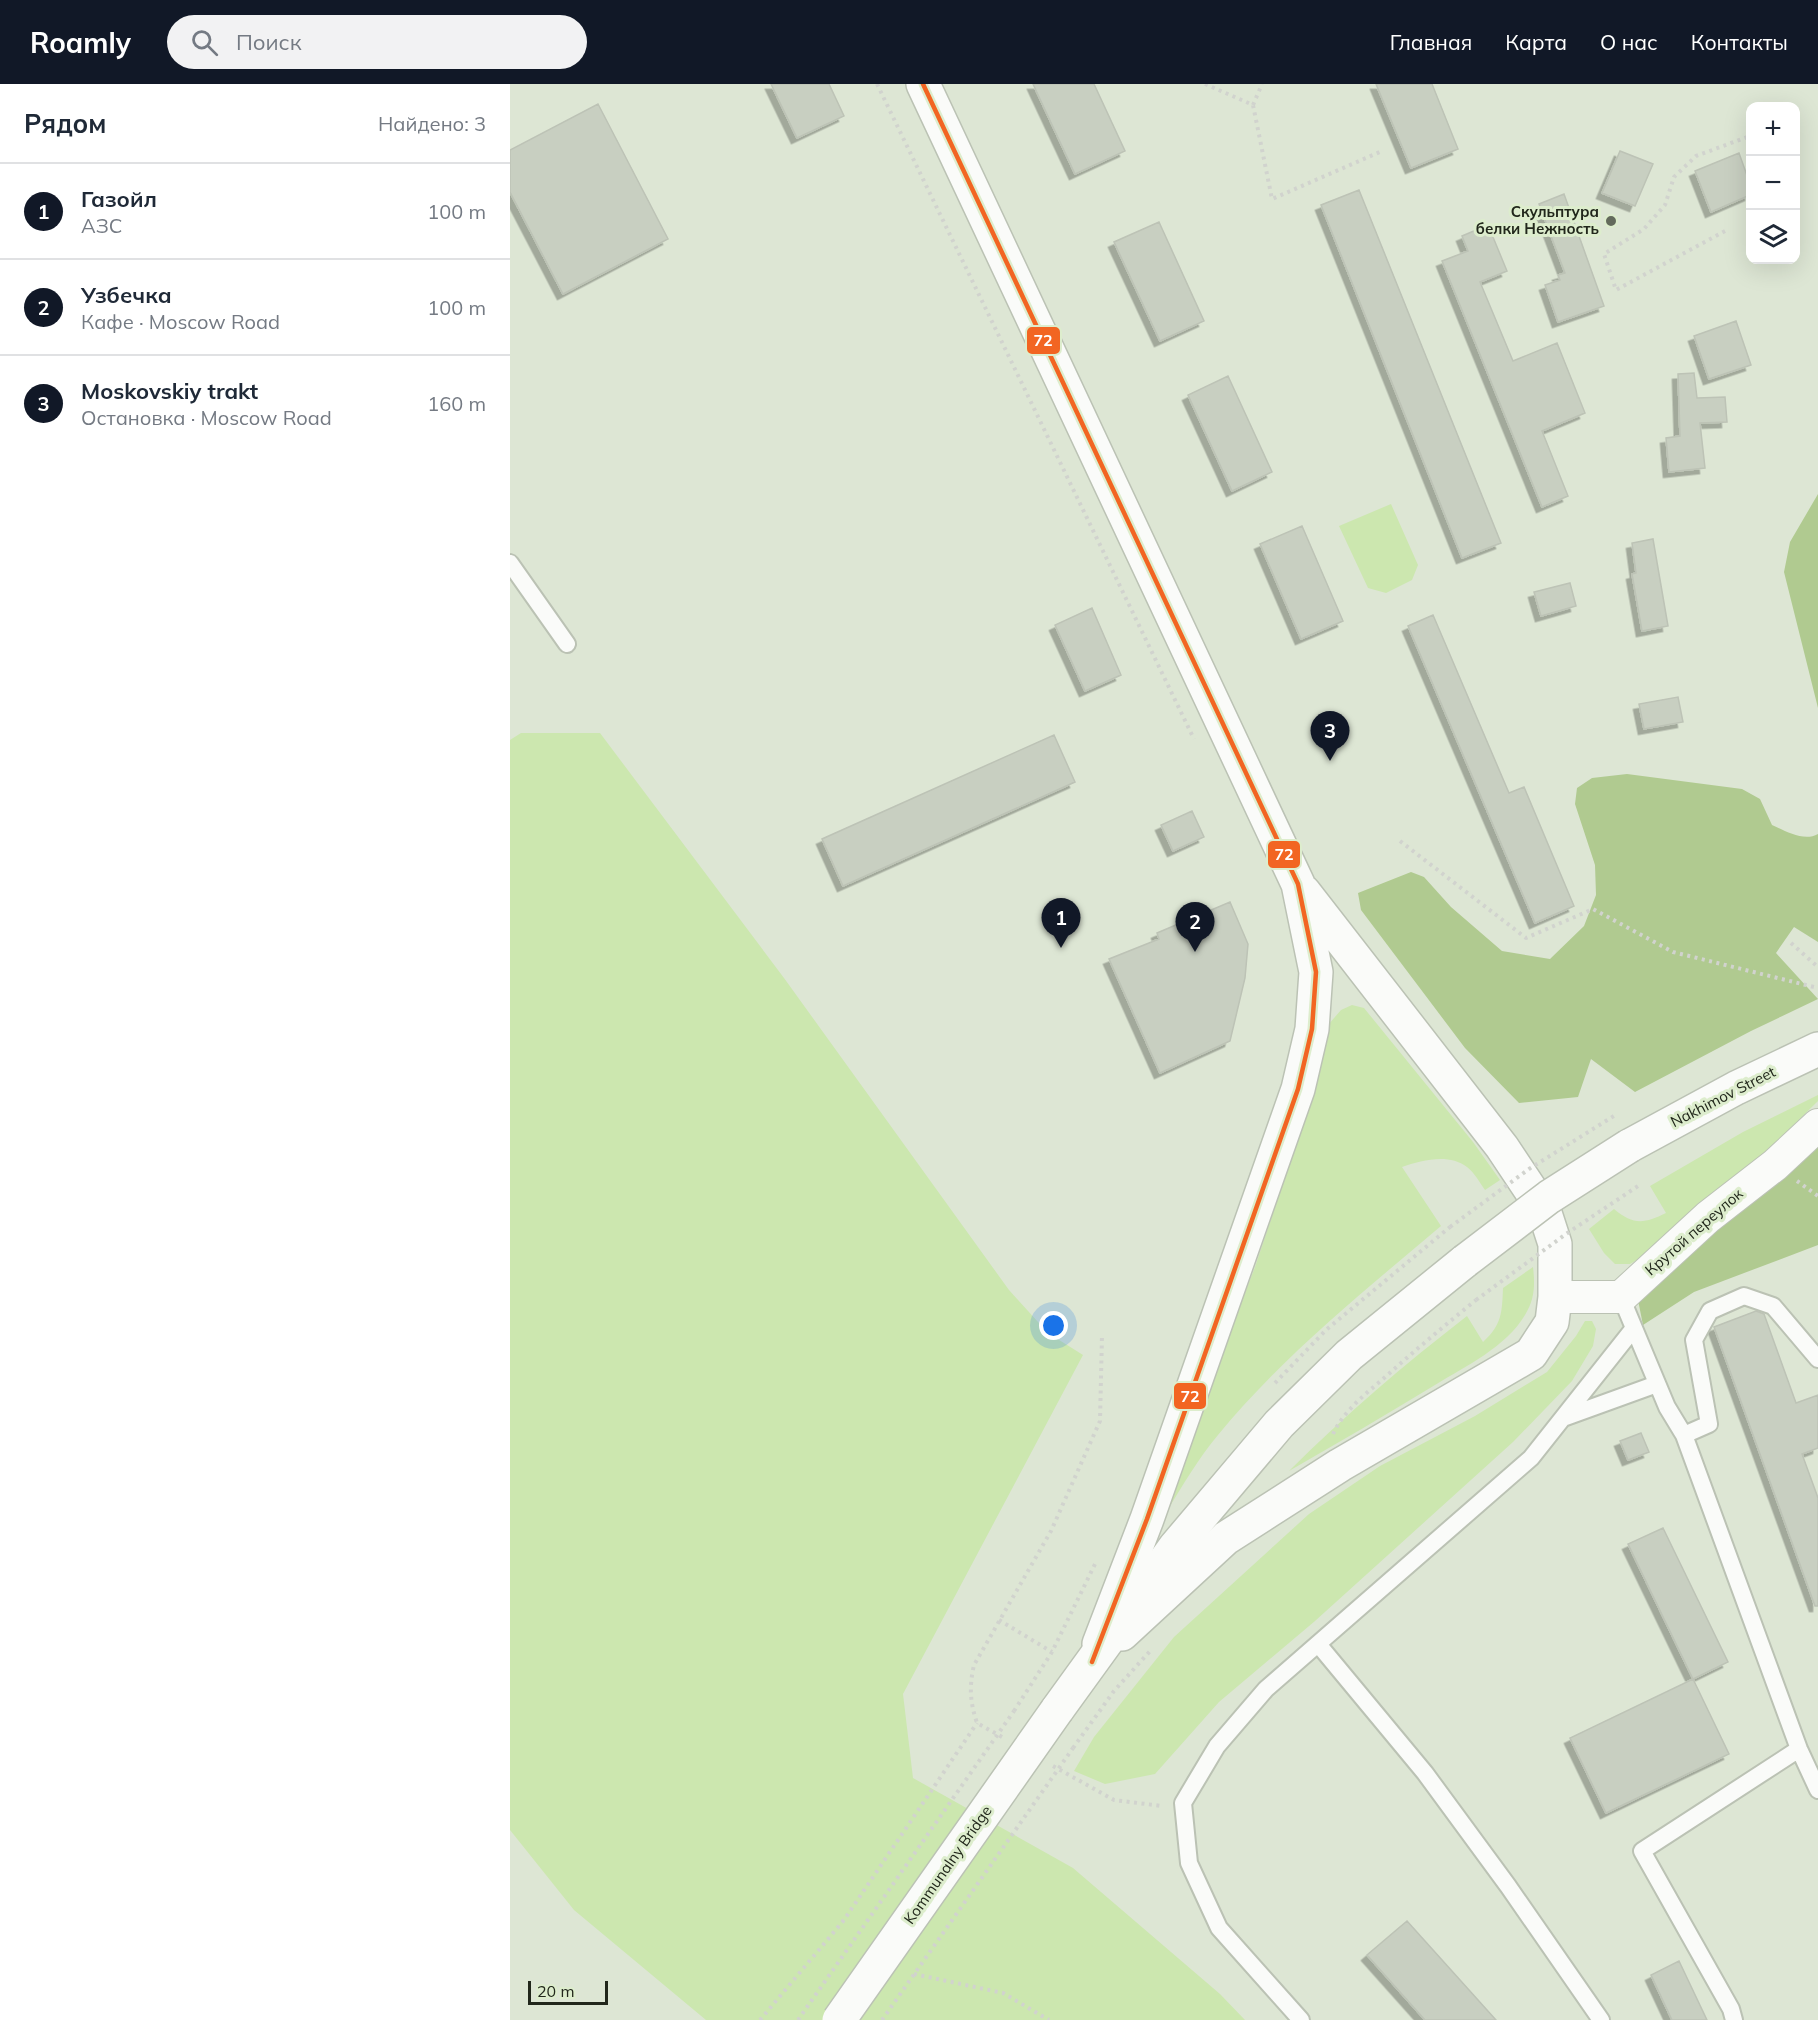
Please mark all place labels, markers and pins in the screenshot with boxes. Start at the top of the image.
place label: Скульптура белки Нежность [1476,202,1599,238]
marker: Скульптура белки Нежность [1604,214,1618,228]
pin: 3 [1310,712,1350,761]
pin: 1 [1042,898,1080,948]
pin: 2 [1176,902,1214,952]

